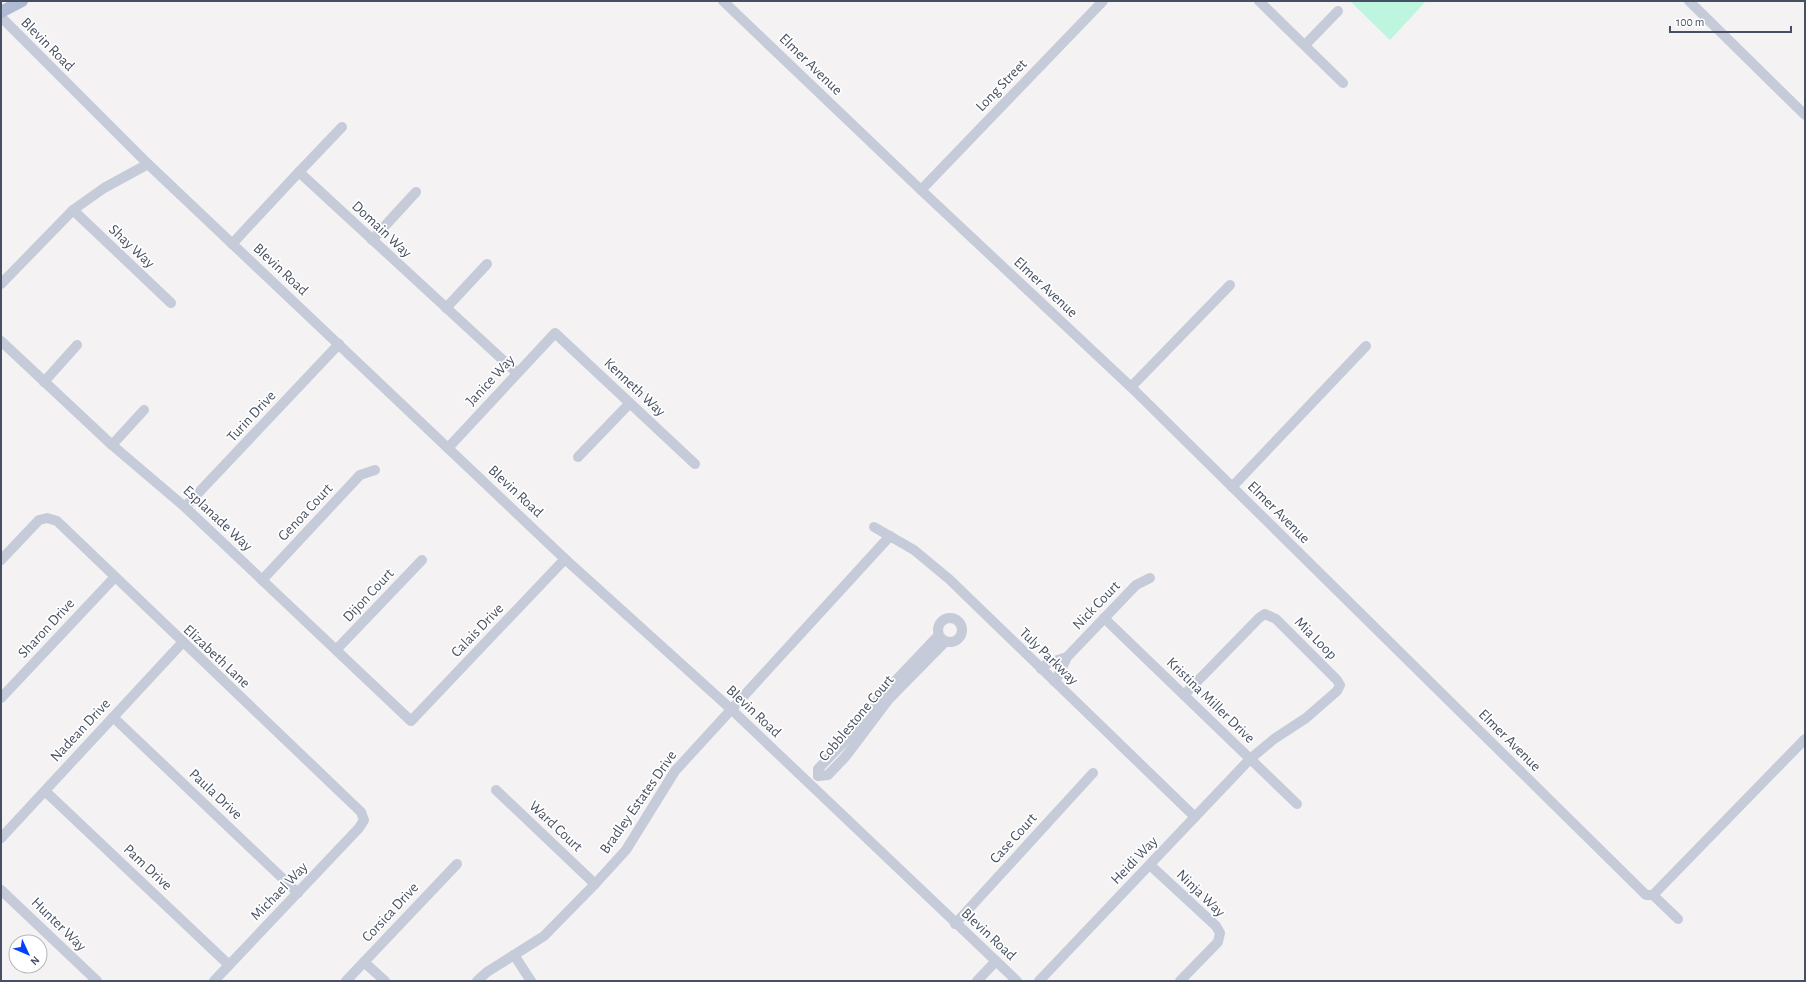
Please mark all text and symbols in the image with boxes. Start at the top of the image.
scale bar [1670,8,1791,34]
street label: Blevin Road [18,15,77,74]
text: 100 m [1676,16,1704,28]
street label: Elmer Avenue [776,31,845,98]
street label: Long Street [973,56,1030,114]
street label: Domain Way [349,198,415,261]
street label: Shay Way [106,222,158,271]
street label: Blevin Road [250,240,311,298]
street label: Elmer Avenue [1011,254,1080,320]
street label: Janice Way [463,352,518,409]
street label: Kenneth Way [601,355,669,420]
street label: Turin Drive [224,388,279,445]
street label: Blevin Road [485,462,546,520]
street label: Elmer Avenue [1245,478,1313,546]
street label: Genoa Court [275,481,336,544]
street label: Esplanade Way [180,483,256,554]
street label: Dijon Court [340,566,397,625]
street label: Nick Court [1070,578,1123,632]
street label: Sharon Drive [15,596,77,661]
street label: Calais Drive [448,601,507,660]
street label: Mia Loop [1292,614,1340,662]
street label: Elizabeth Lane [180,622,253,691]
street label: Tuly Parkway [1016,625,1081,688]
street label: Kristina Miller Drive [1164,655,1258,746]
street label: Cobblestone Court [816,672,897,764]
street label: Blevin Road [723,682,784,740]
street label: Nadean Drive [48,696,113,765]
street label: Elmer Avenue [1476,706,1544,774]
street label: Bradley Estates Drive [597,748,680,857]
street label: Paula Drive [186,766,245,823]
street label: Ward Court [526,798,585,855]
street label: Case Court [987,810,1040,866]
street label: Heidi Way [1108,833,1161,887]
street label: Pam Drive [121,841,175,893]
street label: Michael Way [248,859,311,923]
street label: Ninja Way [1174,867,1228,920]
street label: Corsica Drive [359,880,421,945]
street label: Hunter Way [28,895,89,954]
street label: Blevin Road [958,905,1019,963]
north arrow [8,934,48,974]
text: N [28,954,41,967]

